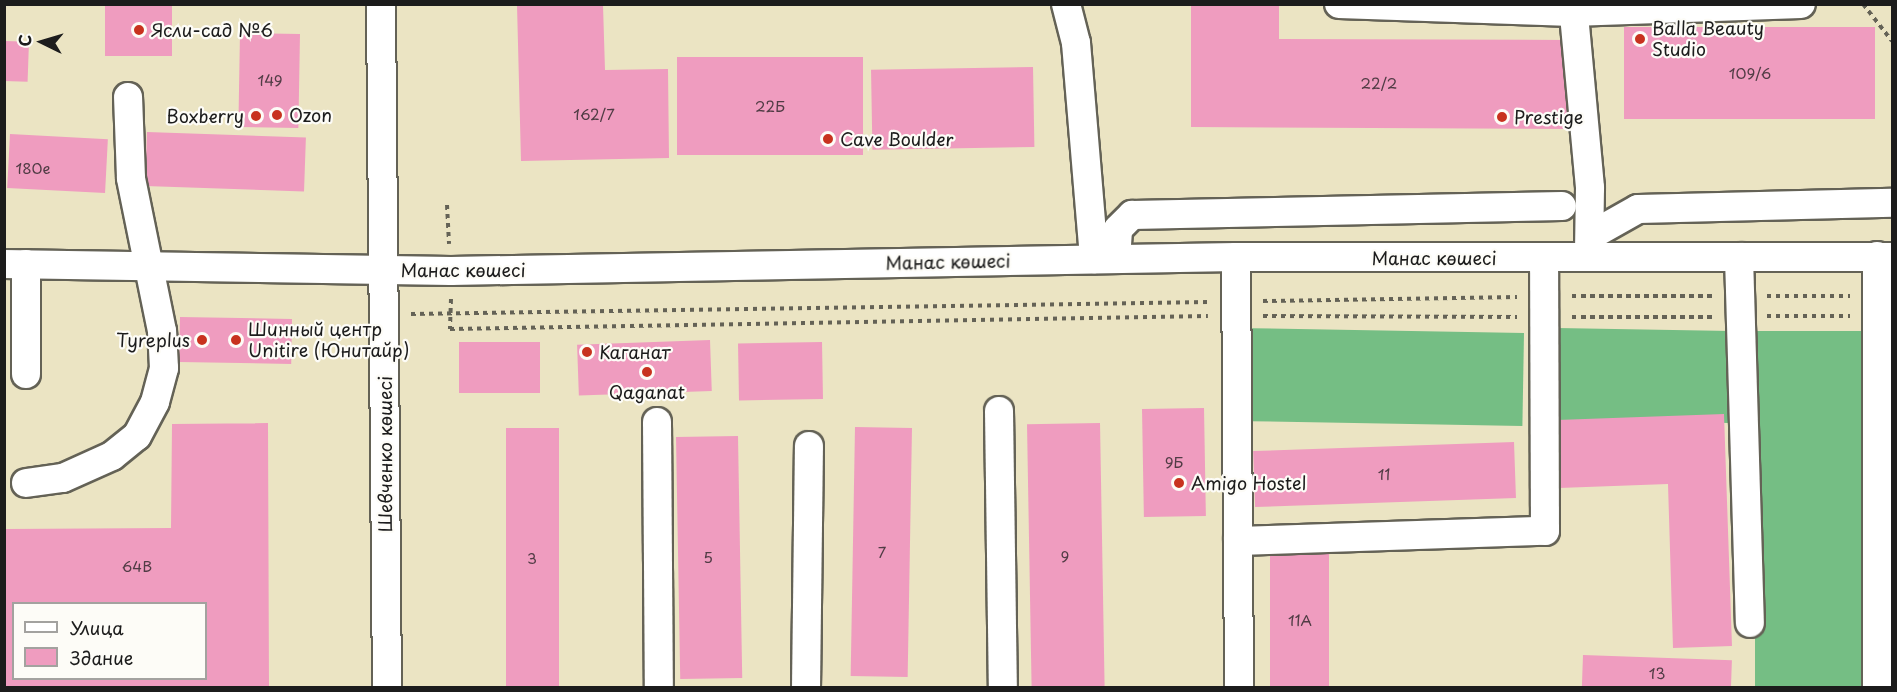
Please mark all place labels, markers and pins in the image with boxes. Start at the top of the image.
place label: Balla Beauty Studio [1652,18,1765,60]
place label: Ясли-сад №6 [151,19,273,41]
marker: Ясли-сад №6 [132,23,146,37]
marker: Balla Beauty Studio [1633,32,1647,46]
place label: Ozon [289,104,332,126]
place label: Boxberry [166,105,244,127]
place label: Prestige [1514,106,1583,128]
marker: Ozon [270,108,284,122]
marker: Boxberry [249,109,263,123]
marker: Prestige [1495,110,1509,124]
place label: Cave Boulder [840,128,954,150]
marker: Cave Boulder [821,132,835,146]
place label: Шинный центр Unitire (Юнитайр) [248,319,409,362]
place label: Tyreplus [116,329,190,351]
marker: Tyreplus [195,333,209,347]
marker: Шинный центр Unitire (Юнитайр) [229,333,243,347]
place label: Каганат [599,341,670,363]
marker: Каганат [580,345,594,359]
marker: Qaganat [640,365,654,379]
place label: Qaganat [609,381,685,403]
place label: Amigo Hostel [1191,472,1307,494]
marker: Amigo Hostel [1172,476,1186,490]

